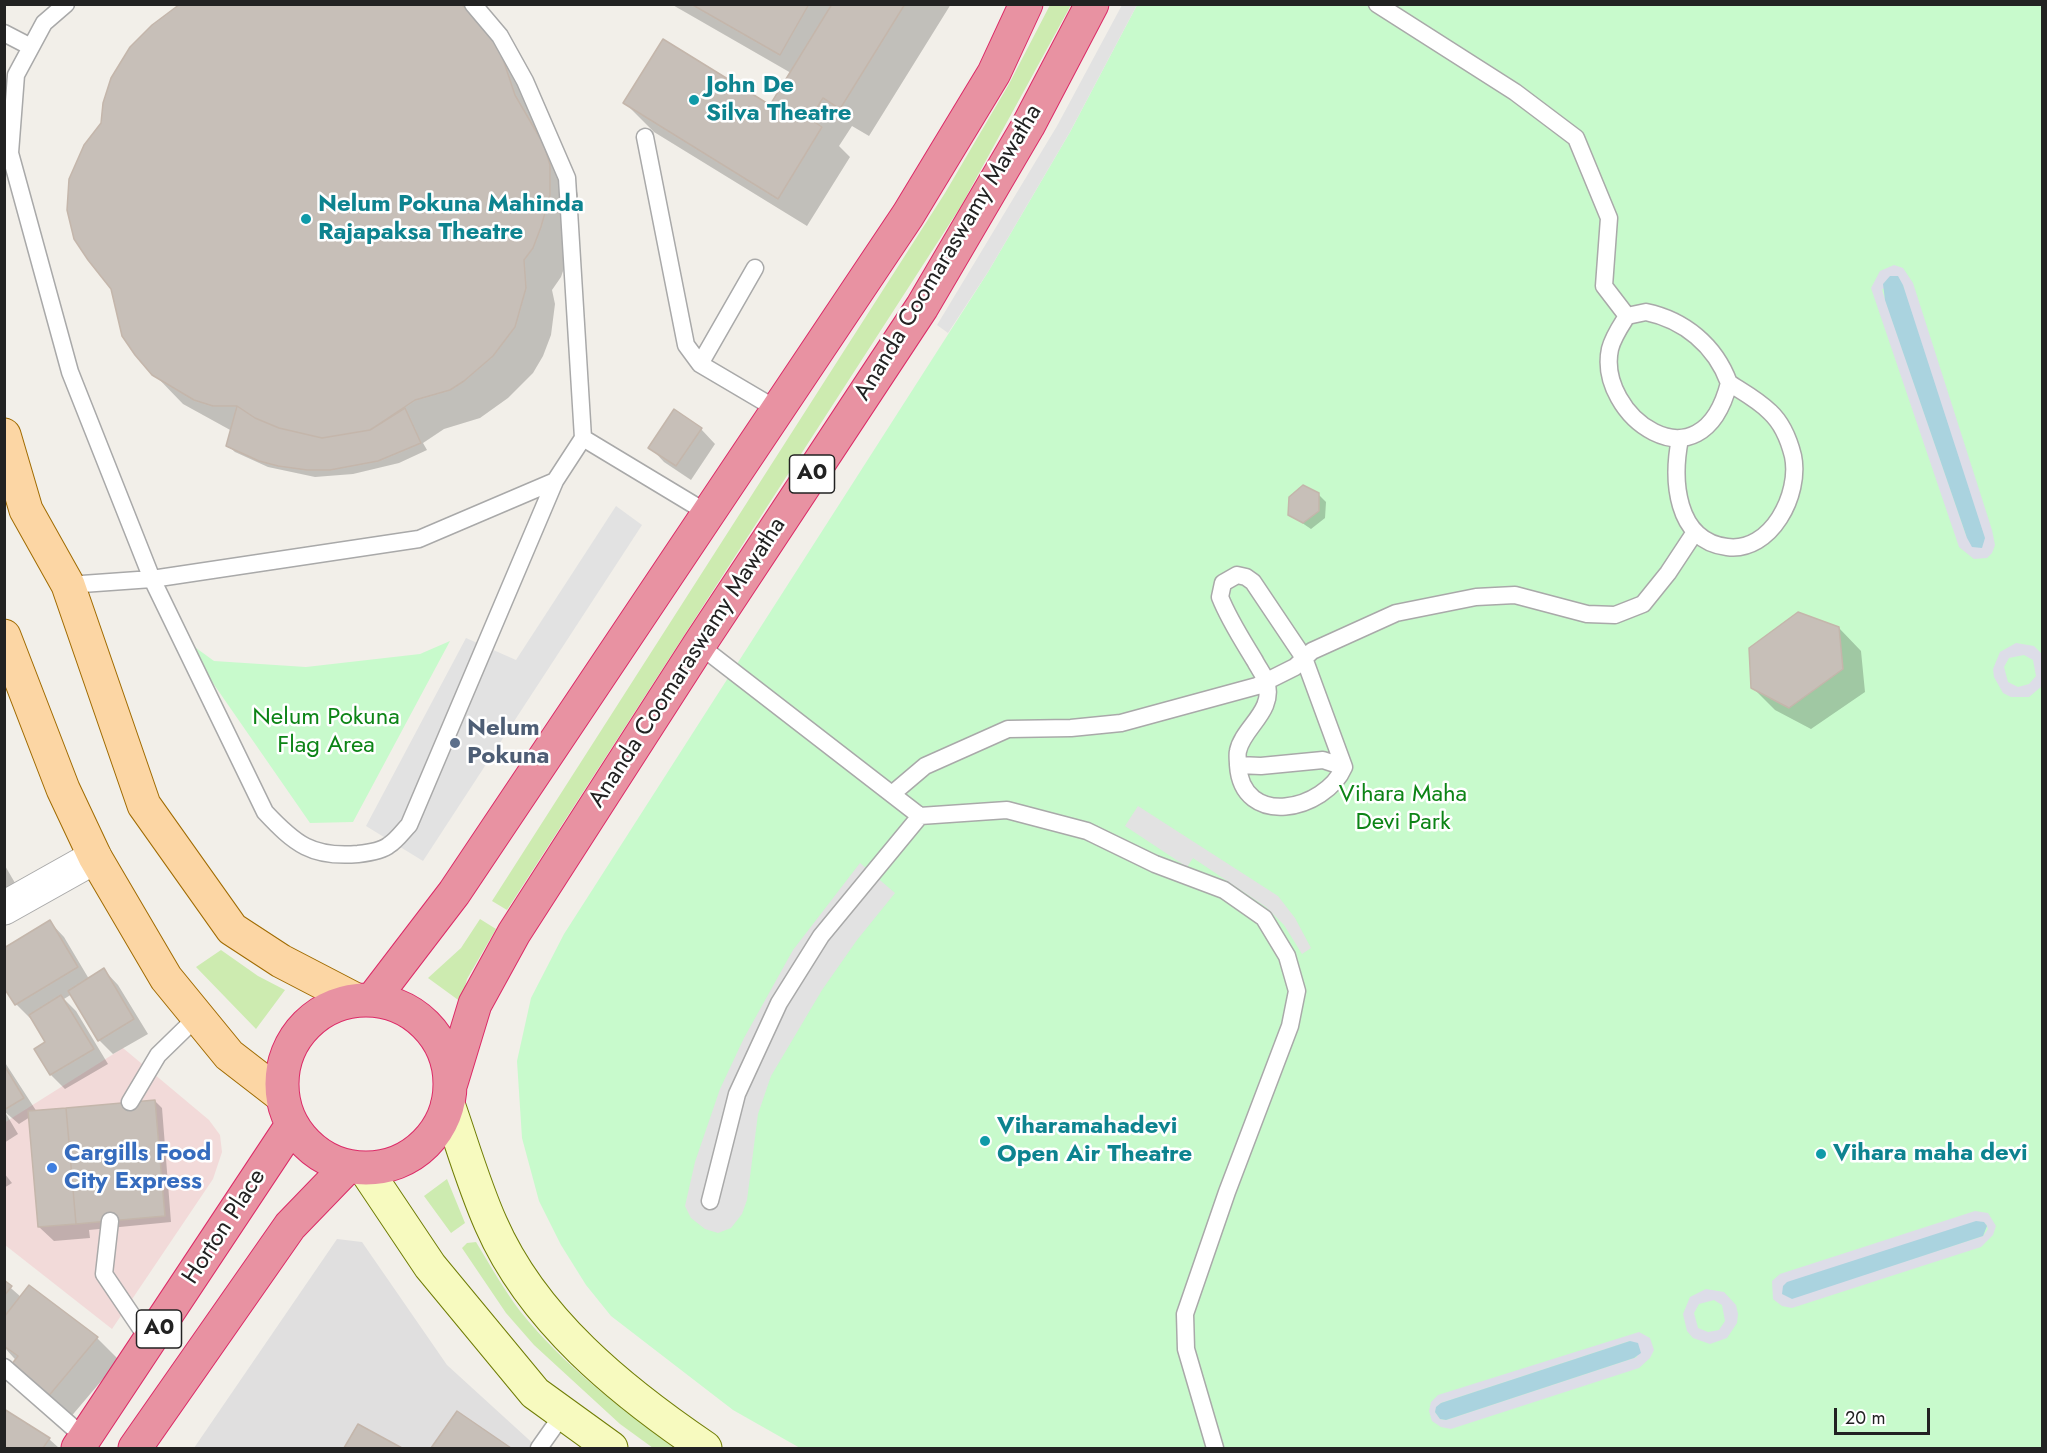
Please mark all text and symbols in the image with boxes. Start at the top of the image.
place label: John De Silva Theatre [706,72,852,128]
marker: John De Silva Theatre [687,93,701,107]
street label: Ananda Coomaraswamy Mawatha [849,100,1049,406]
place label: Nelum Pokuna Mahinda Rajapaksa Theatre [318,191,584,247]
marker: Nelum Pokuna Mahinda Rajapaksa Theatre [299,212,313,226]
road number: A0 [790,455,834,493]
street label: Ananda Coomaraswamy Mawatha [583,513,793,813]
park label: Nelum Pokuna Flag Area [252,704,400,760]
place label: Nelum Pokuna [467,715,550,771]
marker: Nelum Pokuna [448,736,462,750]
park label: Vihara Maha Devi Park [1339,781,1467,837]
place label: Viharamahadevi Open Air Theatre [997,1113,1192,1169]
marker: Viharamahadevi Open Air Theatre [978,1134,992,1148]
place label: Cargills Food City Express [64,1140,211,1196]
place label: Vihara maha devi [1833,1140,2028,1168]
marker: Vihara maha devi [1814,1147,1828,1161]
marker: Cargills Food City Express [45,1161,59,1175]
street label: Horton Place [177,1164,273,1290]
road number: A0 [136,1310,182,1348]
scale bar [1837,1396,1933,1434]
text: 20 m [1845,1405,1885,1431]

